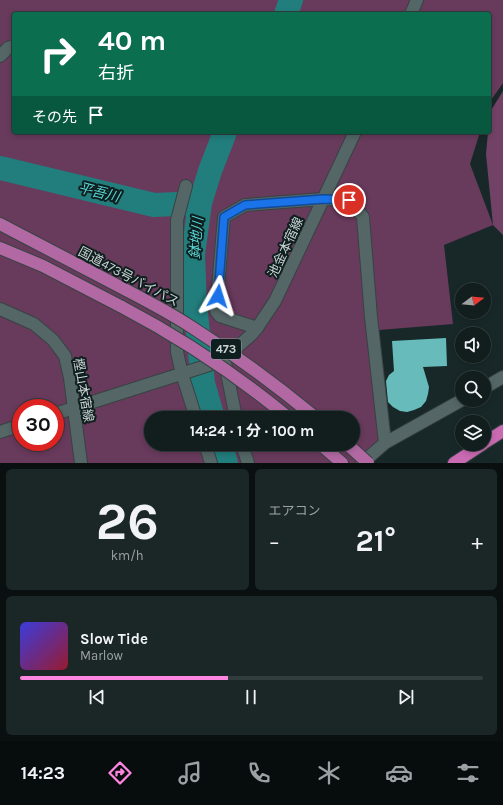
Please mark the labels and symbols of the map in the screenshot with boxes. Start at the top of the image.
water label: 平吾川 [76,179,123,206]
pin [332,183,366,217]
water label: 鉢地川 [186,214,207,260]
street label: 池金本宿線 [265,215,306,280]
street label: 国道473号バイパス [76,244,182,309]
position arrow [197,275,239,317]
north arrow [455,283,491,319]
road number: 473 [211,339,241,359]
street label: 樫山本宿線 [70,357,97,423]
speed limit sign: 30 [12,399,64,451]

